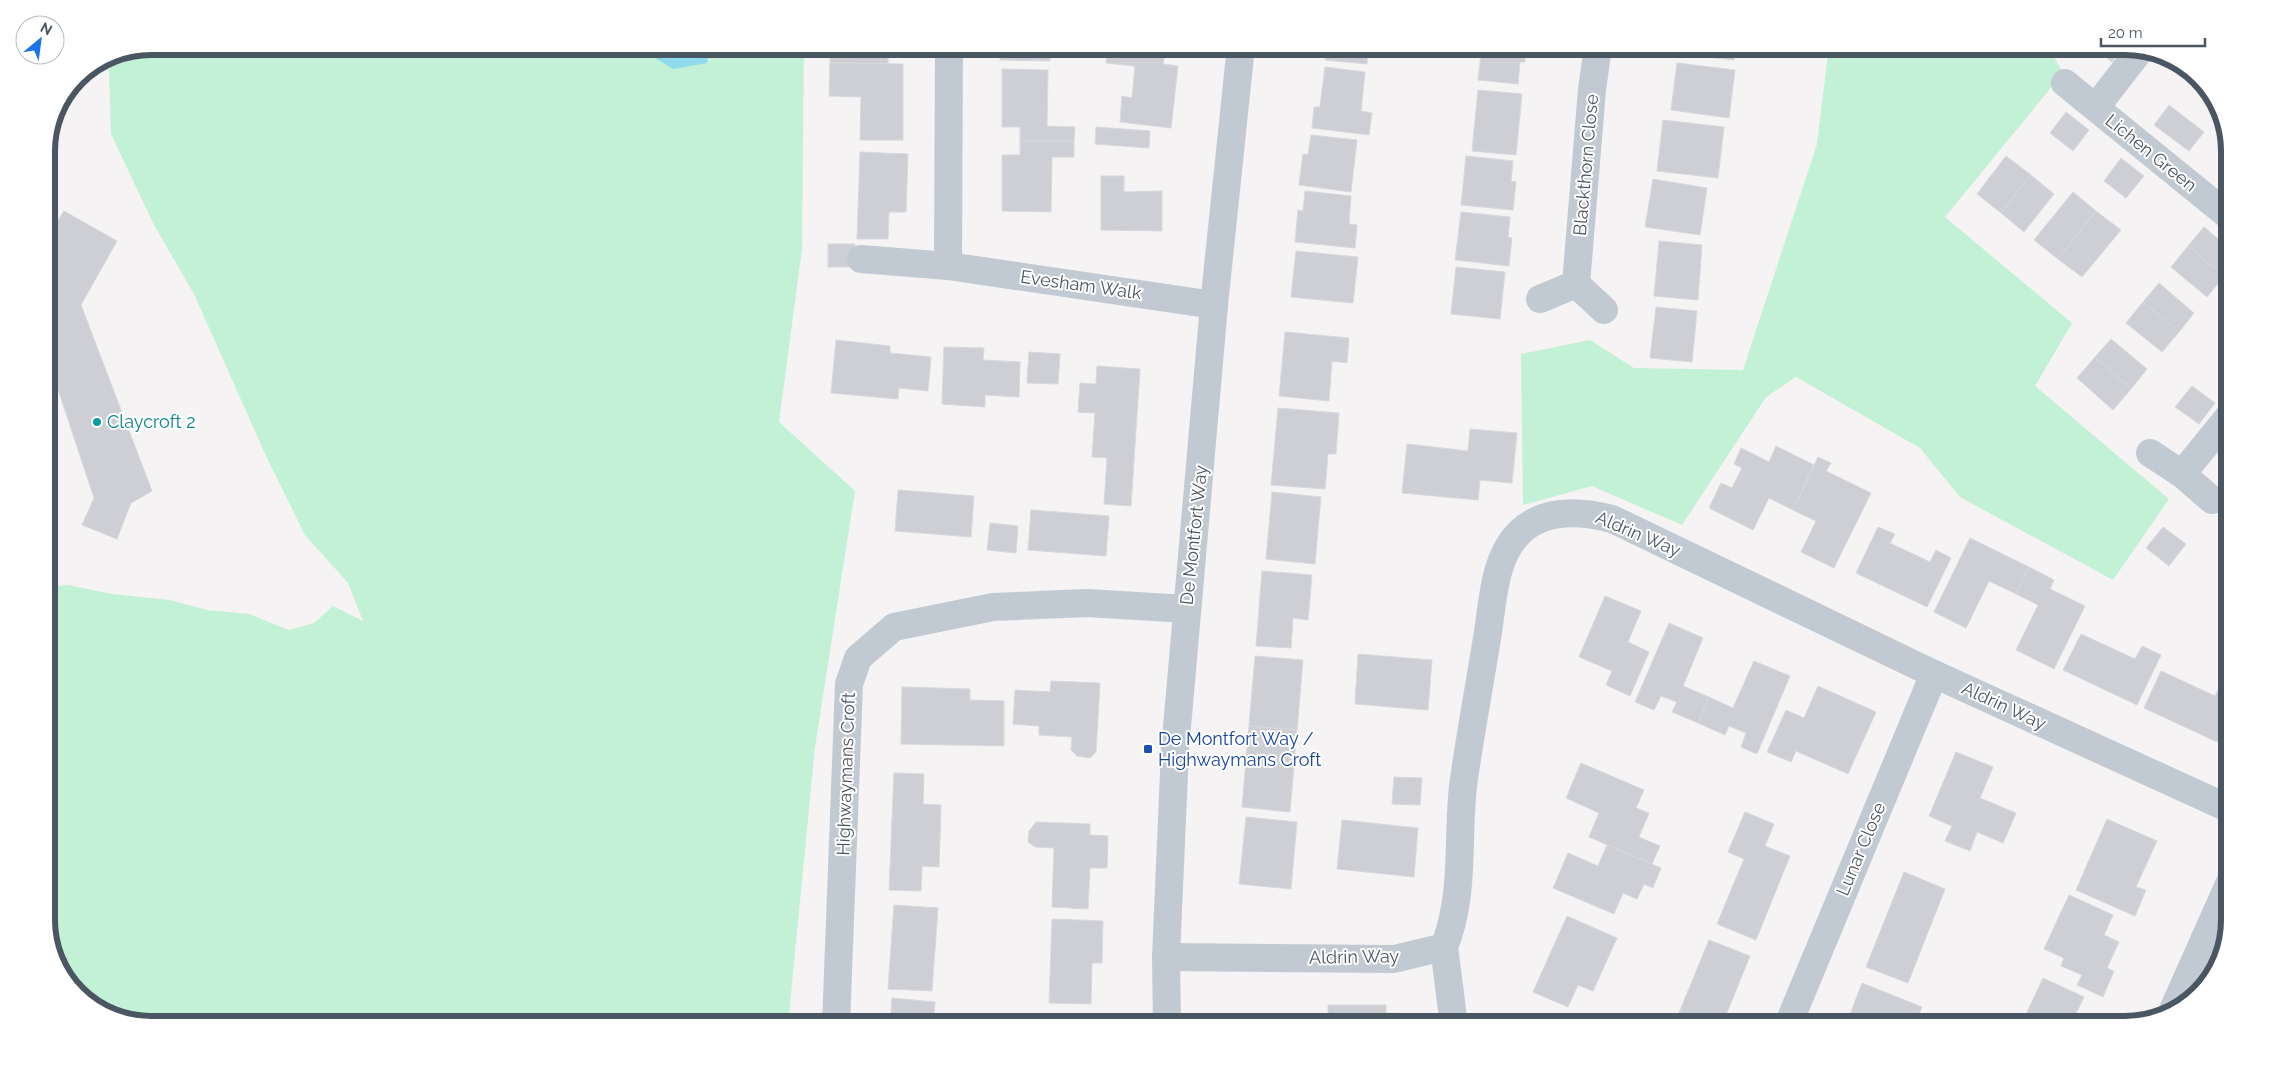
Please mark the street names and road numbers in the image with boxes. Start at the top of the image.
street label: Blackthorn Close [1569,93,1602,237]
street label: Lichen Green [2102,110,2201,196]
street label: Evesham Walk [1019,266,1143,303]
street label: De Montfort Way [1176,464,1211,606]
street label: Aldrin Way [1593,506,1684,561]
street label: Aldrin Way [1959,677,2050,734]
street label: Highwaymans Croft [832,692,859,856]
street label: Lunar Close [1831,799,1890,899]
street label: Aldrin Way [1309,945,1399,968]

